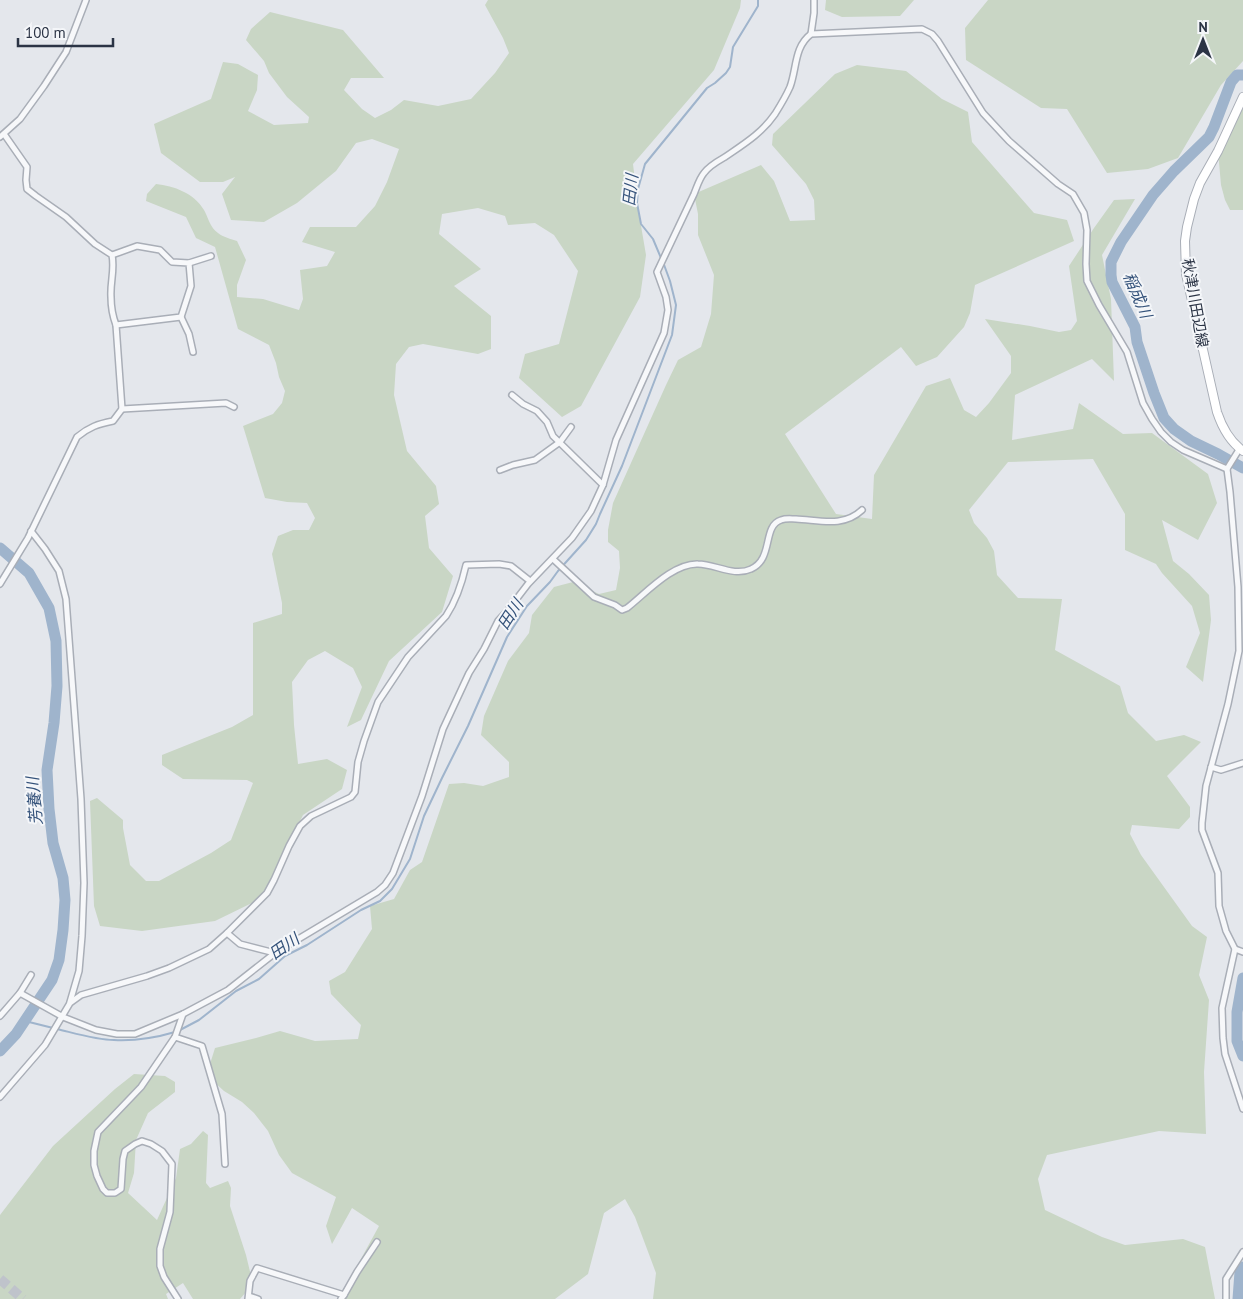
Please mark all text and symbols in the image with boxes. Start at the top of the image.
scale bar [18,15,112,47]
north arrow [1178,15,1228,65]
text: N [1198,18,1208,36]
text: 100 m [25,23,66,42]
water label: 田川 [618,171,642,207]
street label: 秋津川田辺線 [1178,257,1213,349]
water label: 稲成川 [1119,269,1157,323]
water label: 田川 [493,593,528,633]
water label: 芳養川 [22,774,46,826]
water label: 田川 [265,927,304,963]

